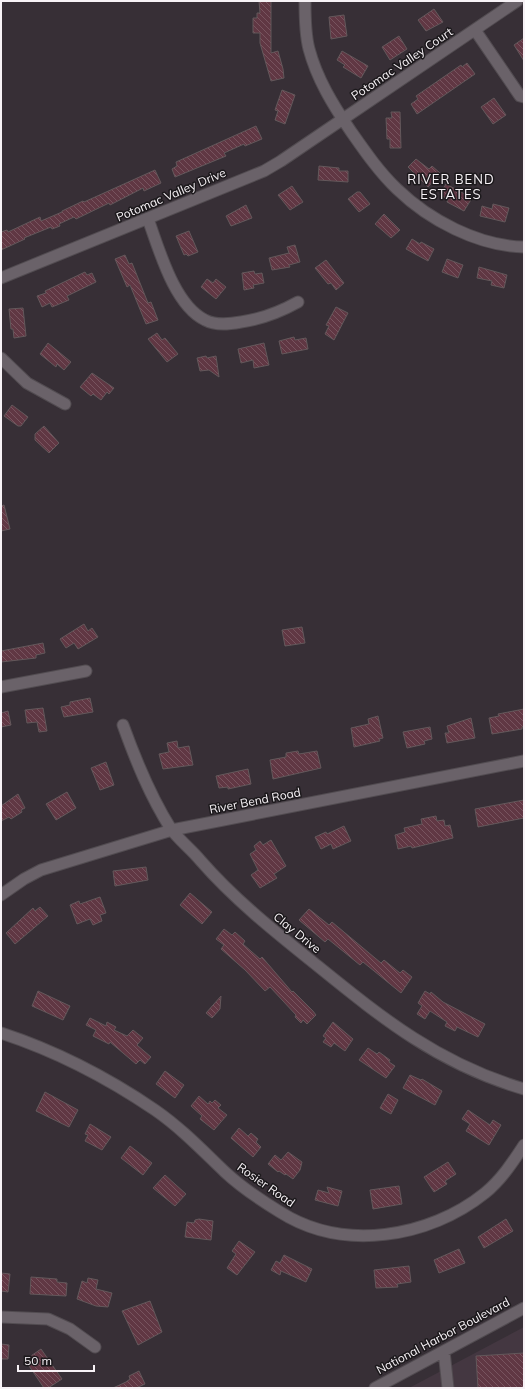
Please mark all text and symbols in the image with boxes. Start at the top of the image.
street label: Potomac Valley Court [348,24,455,103]
street label: Potomac Valley Drive [114,165,228,224]
district label: RIVER BEND ESTATES [407,171,495,202]
street label: River Bend Road [208,784,302,817]
street label: Clay Drive [271,909,324,956]
street label: Rosier Road [234,1159,298,1210]
street label: National Harbor Boulevard [374,1294,512,1377]
scale bar [18,1347,94,1373]
text: 50 m [24,1353,52,1368]

